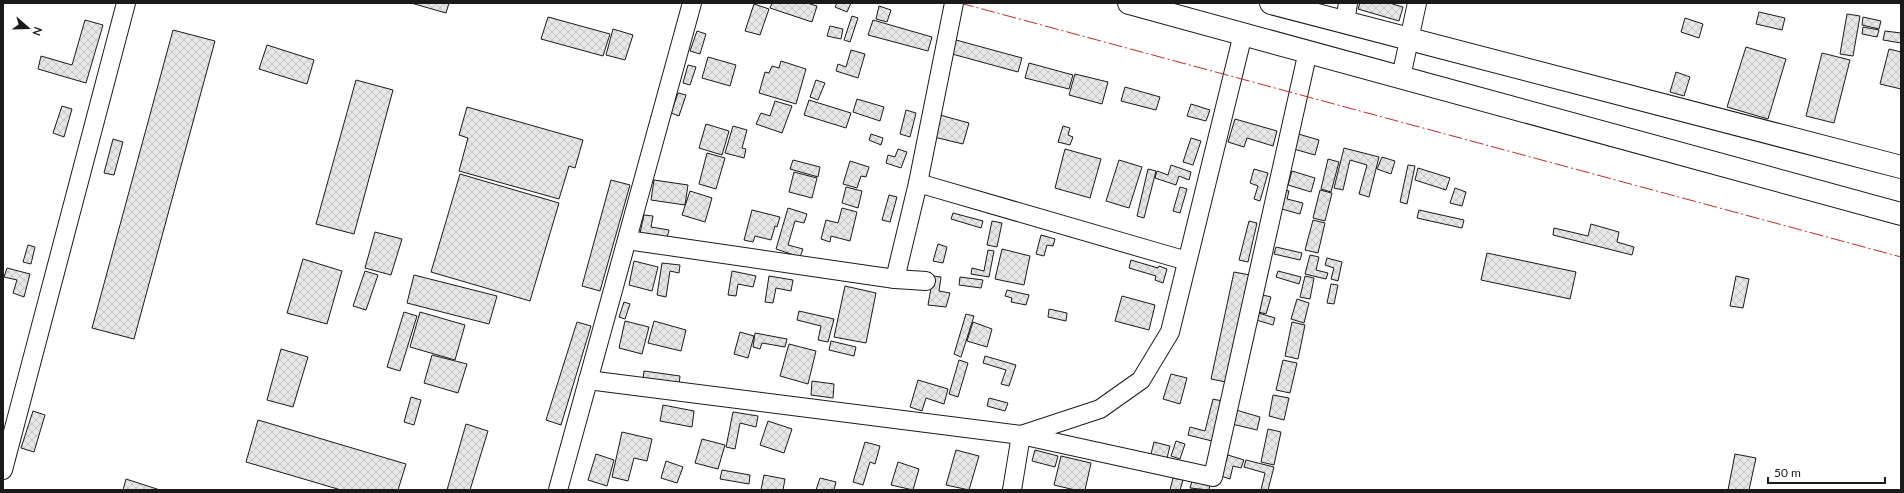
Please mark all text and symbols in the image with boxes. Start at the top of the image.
north arrow [8,8,48,48]
text: N [30,25,45,38]
scale bar [1768,459,1885,485]
text: 50 m [1774,465,1801,480]

